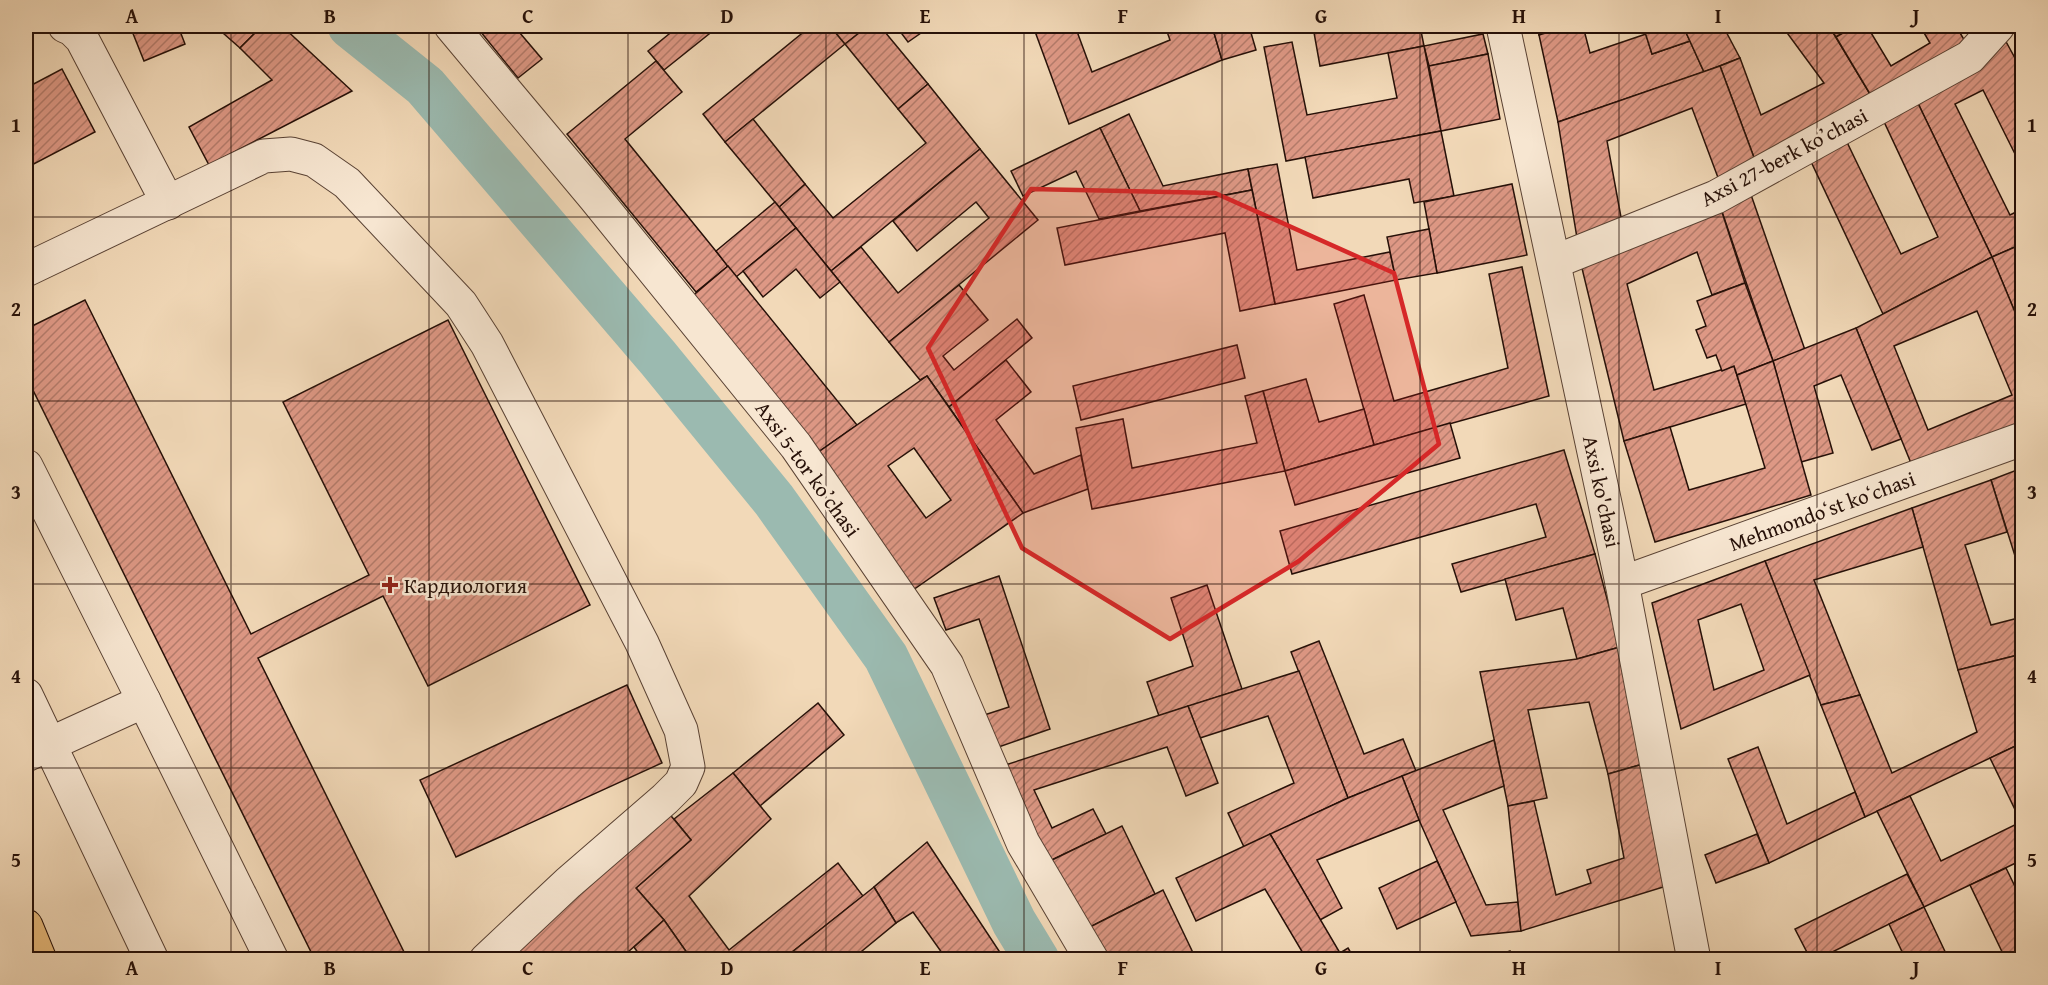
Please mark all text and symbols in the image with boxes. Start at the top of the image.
text: A [126,1,139,30]
text: B [324,1,336,30]
text: C [522,1,534,30]
text: D [720,1,734,30]
text: E [920,1,931,30]
text: F [1118,1,1128,30]
text: G [1315,1,1327,30]
text: H [1512,1,1526,30]
text: I [1715,1,1721,30]
text: J [1910,1,1920,30]
street label: Аxsi 27-berk koʼchasi [1695,100,1873,214]
text: 1 [11,110,21,139]
text: 1 [2027,110,2037,139]
text: 2 [11,294,21,323]
text: 2 [2027,294,2037,323]
street label: Аxsi 5-tor koʼchasi [748,394,868,544]
street label: Axsi ko'chasi [1575,433,1630,550]
street label: Mehmondoʻst koʻchasi [1725,463,1920,559]
text: 3 [11,477,21,506]
text: 3 [2027,477,2037,506]
place label: Кардиология [404,570,527,601]
marker: Кардиология [381,576,399,594]
text: 4 [11,661,21,690]
text: 4 [2027,661,2037,690]
text: 5 [11,845,21,874]
text: 5 [2027,845,2037,874]
text: A [126,953,139,982]
text: B [324,953,336,982]
text: C [522,953,534,982]
text: D [720,953,734,982]
text: E [920,953,931,982]
text: F [1118,953,1128,982]
text: G [1315,953,1327,982]
text: H [1512,953,1526,982]
text: I [1715,953,1721,982]
text: J [1910,953,1920,982]

